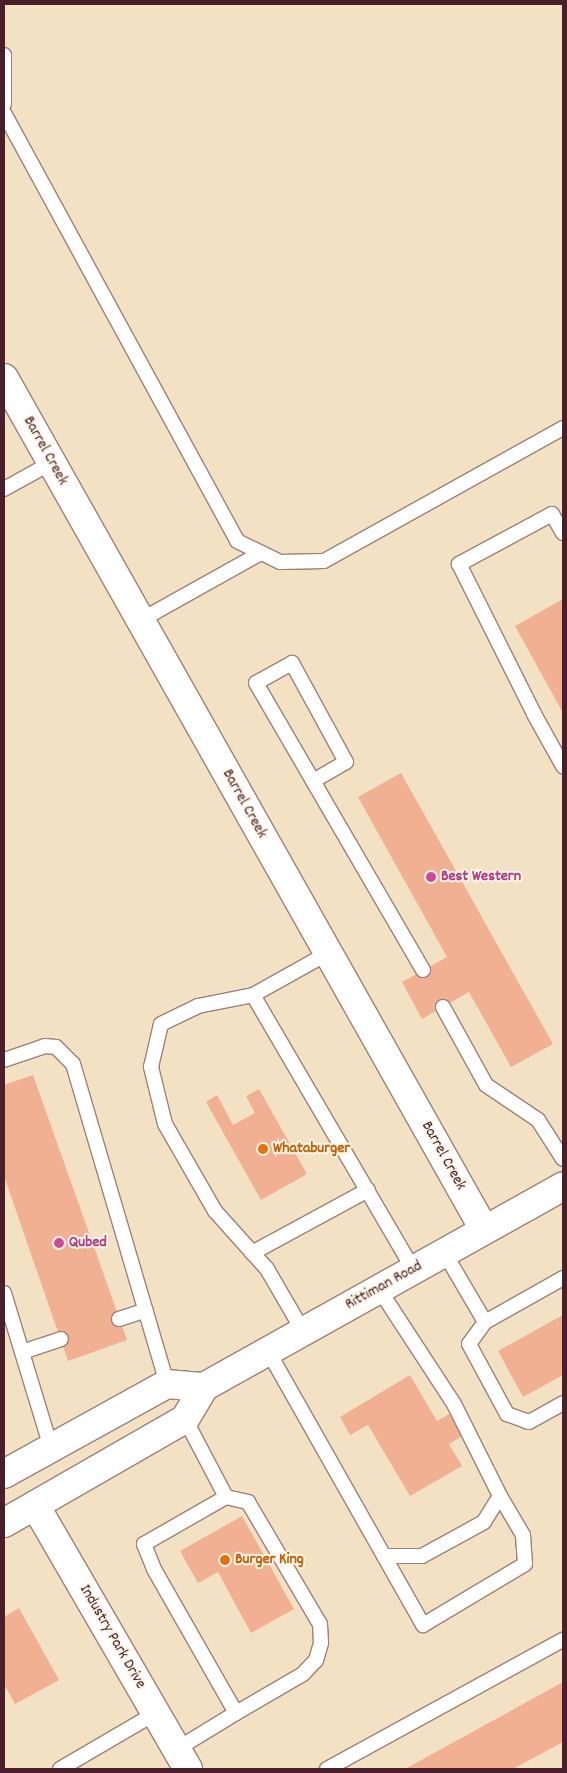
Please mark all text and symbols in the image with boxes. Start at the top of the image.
street label: Barrel Creek [18,413,72,489]
street label: Barrel Creek [217,766,271,842]
place label: Best Western [441,867,521,887]
marker: Best Western [425,871,437,883]
street label: Barrel Creek [416,1118,470,1194]
place label: Whataburger [273,1139,350,1159]
marker: Whataburger [257,1143,269,1155]
place label: Qubed [69,1233,107,1253]
marker: Qubed [53,1237,65,1249]
street label: Rittiman Road [342,1257,426,1315]
place label: Burger King [235,1550,304,1570]
marker: Burger King [219,1554,231,1566]
street label: Industry Park Drive [74,1581,150,1693]

